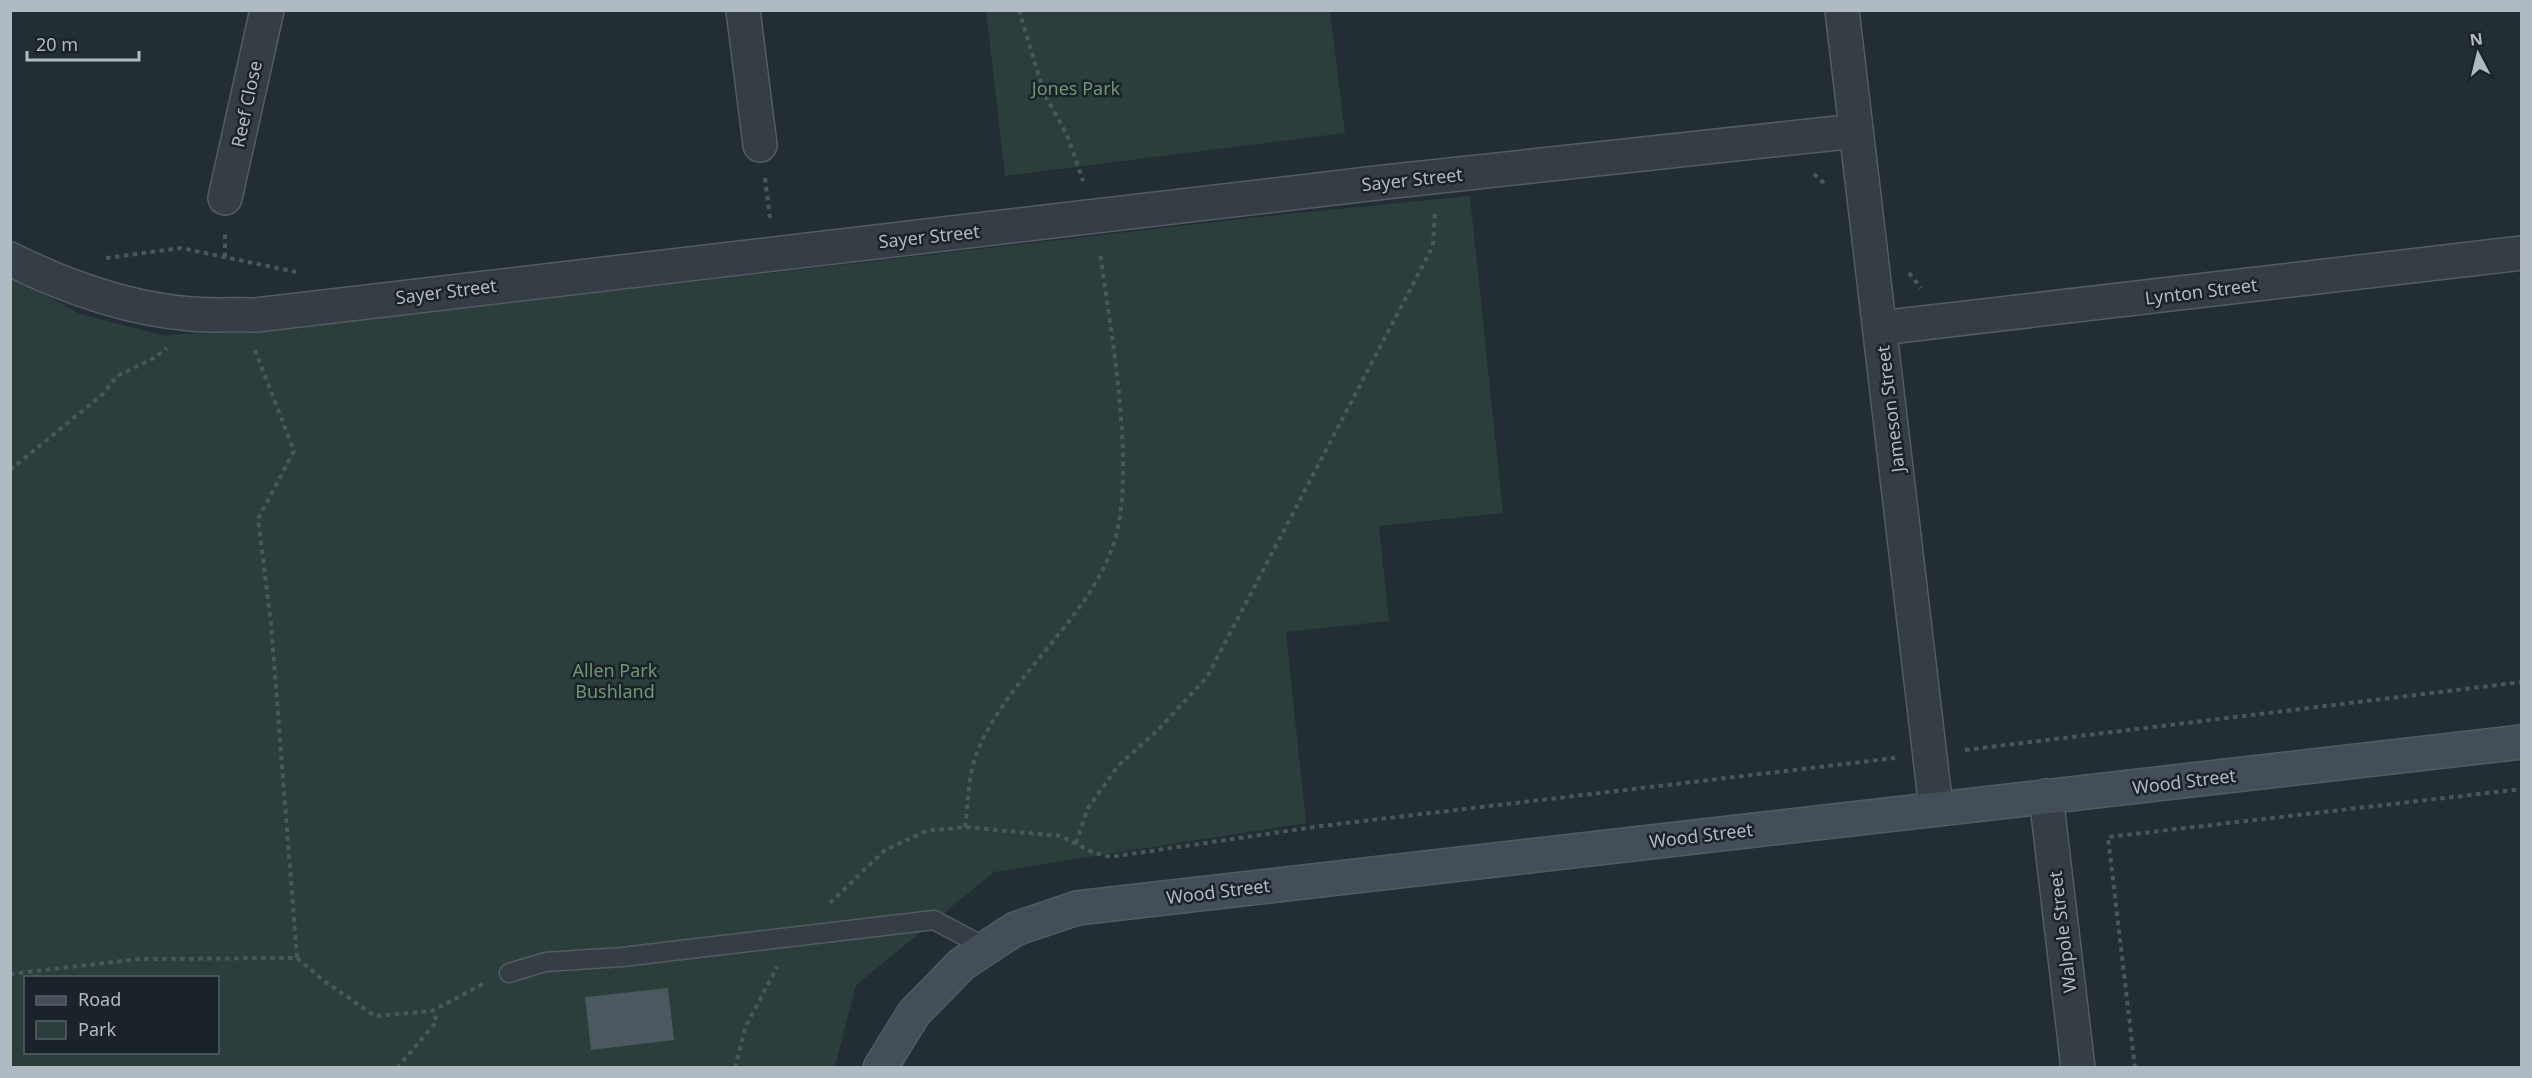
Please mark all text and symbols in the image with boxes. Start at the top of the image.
scale bar [27,24,140,62]
north arrow [2448,24,2508,84]
text: N [2468,27,2484,51]
text: 20 m [36,32,78,56]
street label: Reef Close [225,58,267,150]
park label: Jones Park [1030,76,1121,100]
street label: Sayer Street [1360,162,1464,196]
street label: Sayer Street [877,219,981,253]
street label: Lynton Street [2143,272,2259,310]
street label: Sayer Street [394,273,498,309]
street label: Jameson Street [1870,344,1910,476]
park label: Allen Park Bushland [573,658,658,703]
street label: Wood Street [2131,763,2238,799]
street label: Wood Street [1648,817,1755,853]
street label: Walpole Street [2043,869,2081,994]
street label: Wood Street [1165,873,1272,909]
legend [24,976,219,1054]
text: Road [78,987,121,1011]
text: Park [78,1017,116,1041]

